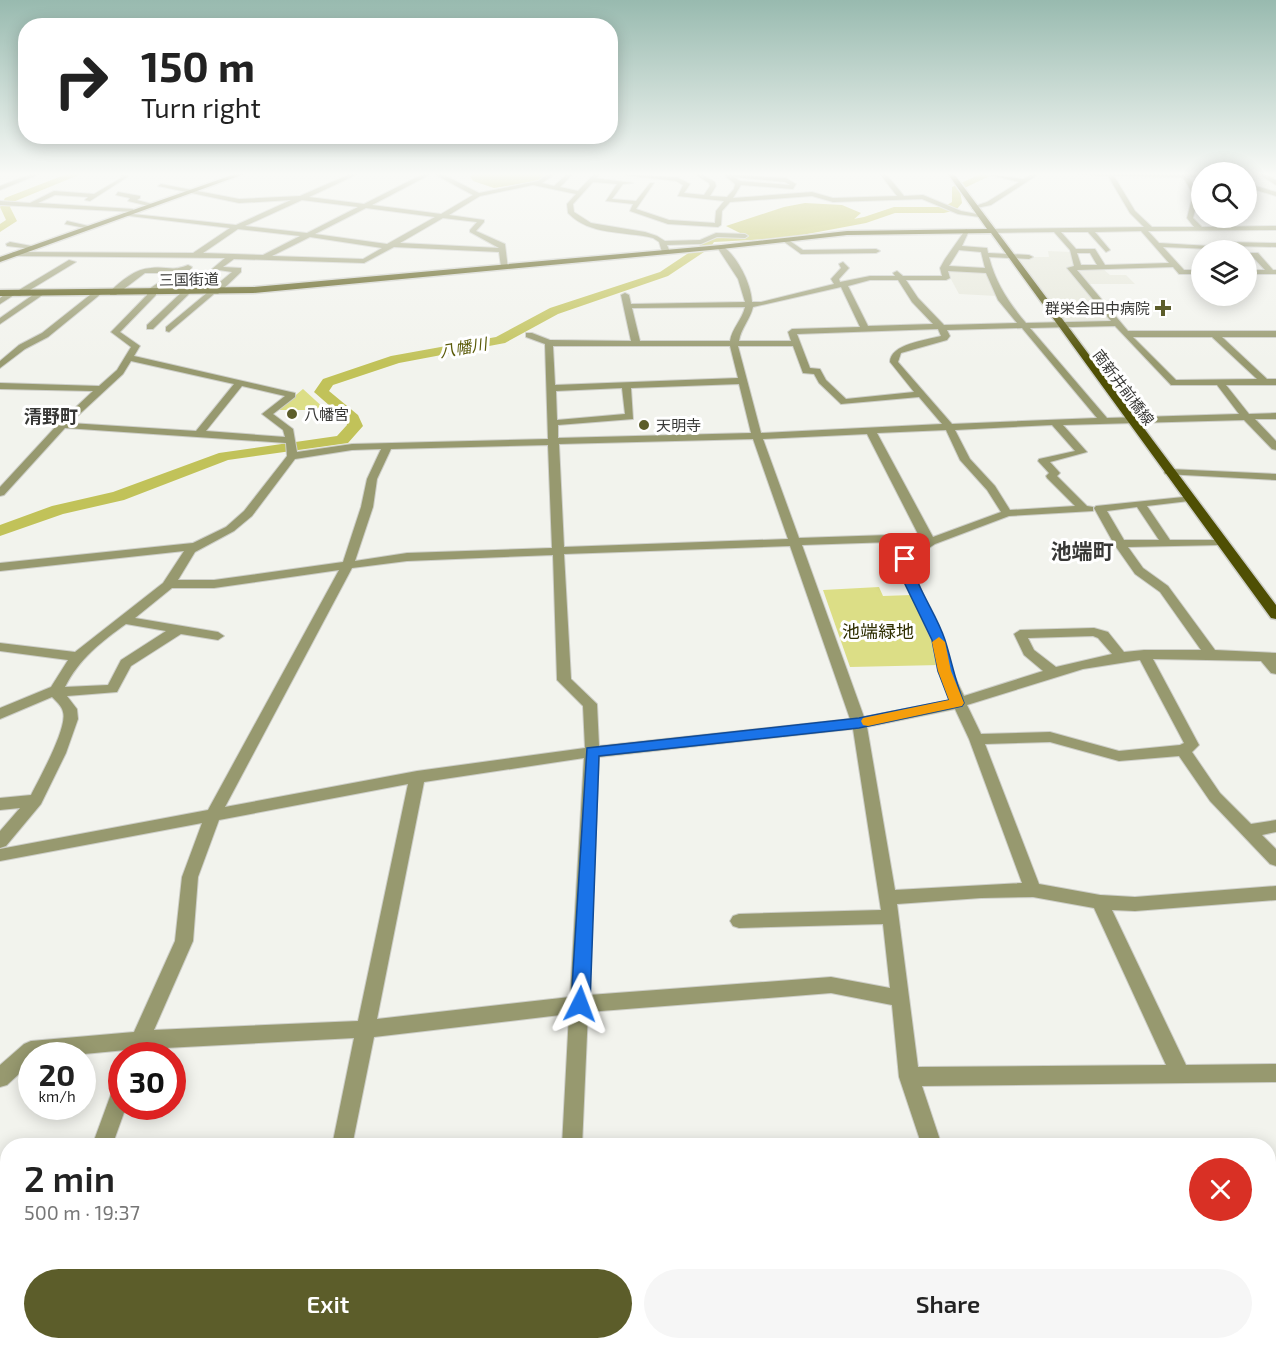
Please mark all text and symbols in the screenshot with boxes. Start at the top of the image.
text: 150 m [141,40,255,90]
icon: right [42,42,120,120]
text: Turn right [141,91,261,123]
map controls [1191,162,1257,306]
button: search [1191,162,1257,228]
button: layers [1191,240,1257,306]
street label: 三国街道 [159,269,219,289]
place label: 群栄会田中病院 [1045,299,1150,317]
marker: 群栄会田中病院 [1154,299,1172,317]
water label: 八幡川 [438,333,490,361]
street label: 南新井前橋線 [1090,346,1158,428]
district label: 清野町 [24,405,78,427]
place label: 八幡宮 [304,405,349,423]
marker: 八幡宮 [285,407,299,421]
place label: 天明寺 [656,416,701,434]
marker: 天明寺 [637,418,651,432]
pin [879,533,930,584]
district label: 池端町 [1051,538,1114,563]
icon: arrive [888,542,921,575]
park label: 池端緑地 [842,620,914,642]
position arrow [548,972,612,1036]
speed limit sign: 30 [108,1042,186,1120]
text: 20 [39,1056,75,1092]
text: km/h [38,1087,76,1105]
text: 2 min [24,1156,115,1199]
button: close [1189,1158,1252,1221]
text: 500 m · 19:37 [24,1200,140,1224]
button: Exit [24,1269,632,1338]
button: Share [644,1269,1252,1338]

